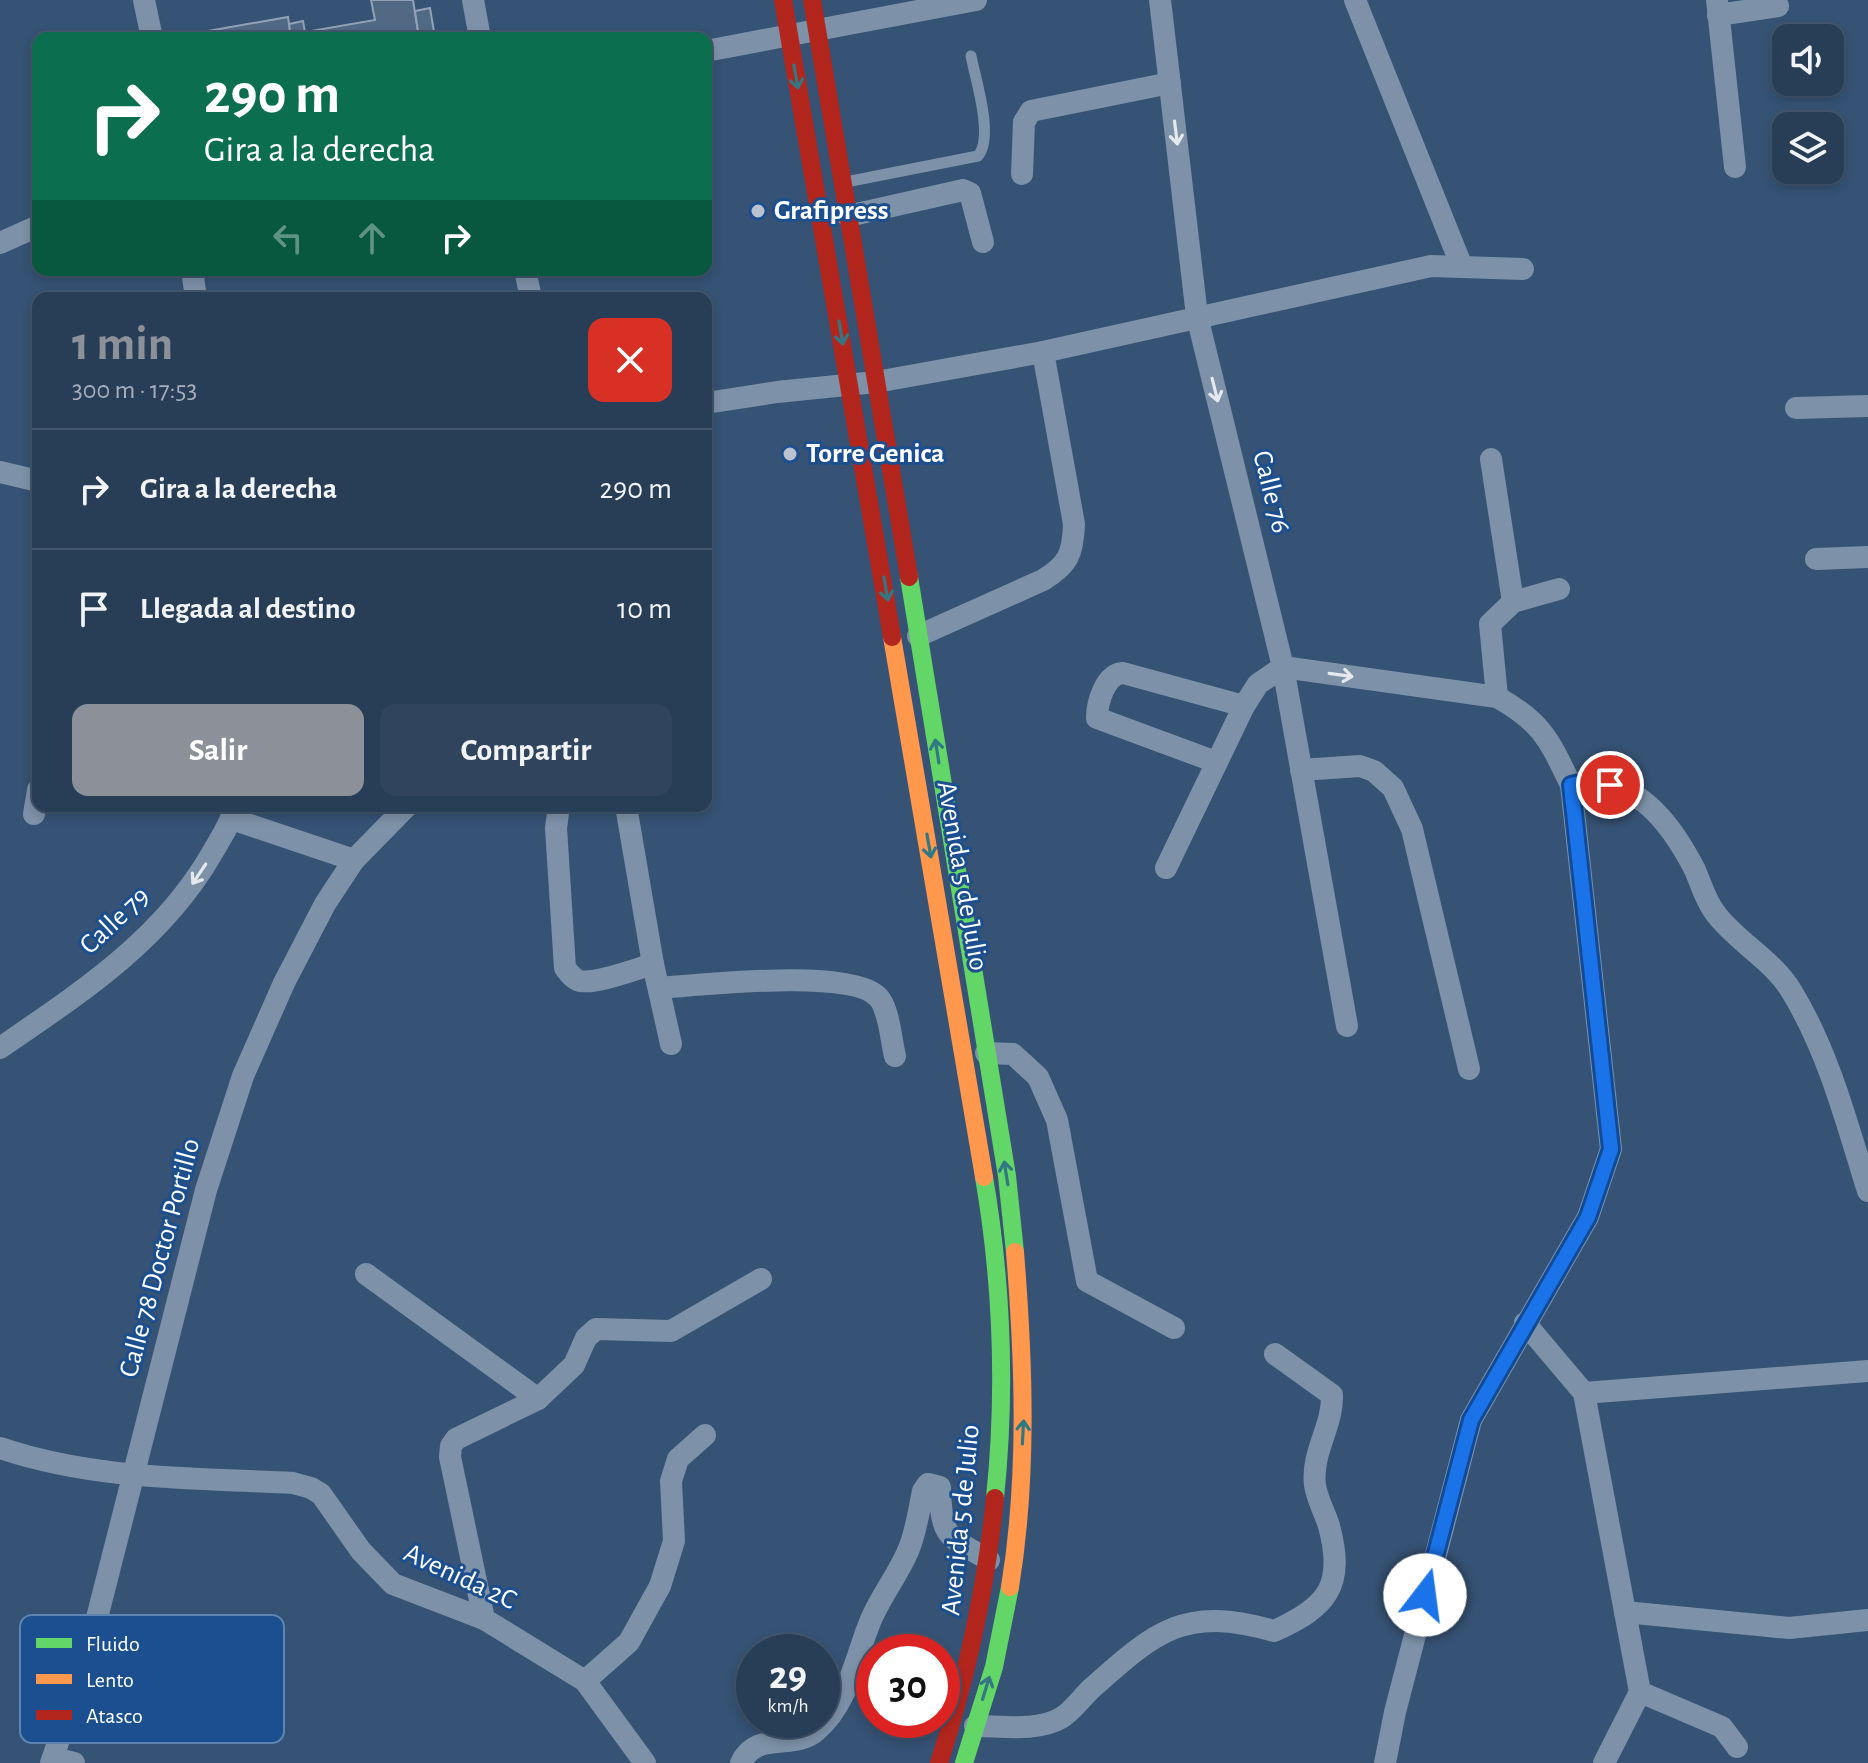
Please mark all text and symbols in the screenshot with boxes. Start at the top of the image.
map controls [1772,24,1844,184]
button: sound [1772,24,1844,96]
icon: right [72,64,176,168]
one-way arrow [789,64,804,89]
text: 290 m [204,67,340,123]
button: layers [1772,112,1844,184]
one-way arrow [1168,119,1183,146]
text: Gira a la derecha [204,132,435,168]
place label: Grafipress [774,197,888,225]
marker: Grafipress [749,202,767,220]
icon: left [266,216,310,260]
icon: ahead [350,216,394,260]
icon: right [434,216,478,260]
button: close [588,318,672,402]
one-way arrow [834,320,849,345]
text: 1 min [72,321,173,369]
one-way arrow [1208,376,1223,402]
text: 300 m · 17:53 [72,377,197,403]
place label: Torre Genica [806,440,945,468]
marker: Torre Genica [781,445,799,463]
street label: Calle 76 [1247,448,1295,536]
icon: right [72,467,116,511]
text: Gira a la derecha [140,474,337,504]
text: 290 m [599,474,672,504]
one-way arrow [879,576,894,601]
icon: arrive [72,587,116,631]
text: Llegada al destino [140,594,356,624]
text: 10 m [617,594,672,624]
one-way arrow [1327,667,1354,682]
button: Salir [72,704,364,796]
button: Compartir [380,704,672,796]
one-way arrow [929,738,944,764]
pin [1576,751,1644,819]
icon: arrive [1588,763,1632,807]
street label: Avenida 5 de Julio [932,779,992,973]
one-way arrow [922,832,937,858]
one-way arrow [190,863,207,885]
street label: Calle 79 [75,882,155,960]
street label: Calle 78 Doctor Portillo [115,1136,205,1380]
one-way arrow [998,1161,1013,1186]
one-way arrow [1016,1419,1031,1446]
street label: Avenida 5 de Julio [937,1423,985,1617]
street label: Avenida 2C [399,1539,521,1615]
position arrow [1383,1553,1467,1637]
legend [20,1615,284,1743]
text: Fluido [86,1633,140,1655]
speed limit sign: 30 [856,1634,960,1738]
text: 29 [769,1656,807,1696]
text: Lento [86,1669,134,1691]
one-way arrow [979,1676,994,1702]
text: km/h [767,1696,809,1716]
text: Atasco [86,1705,143,1727]

